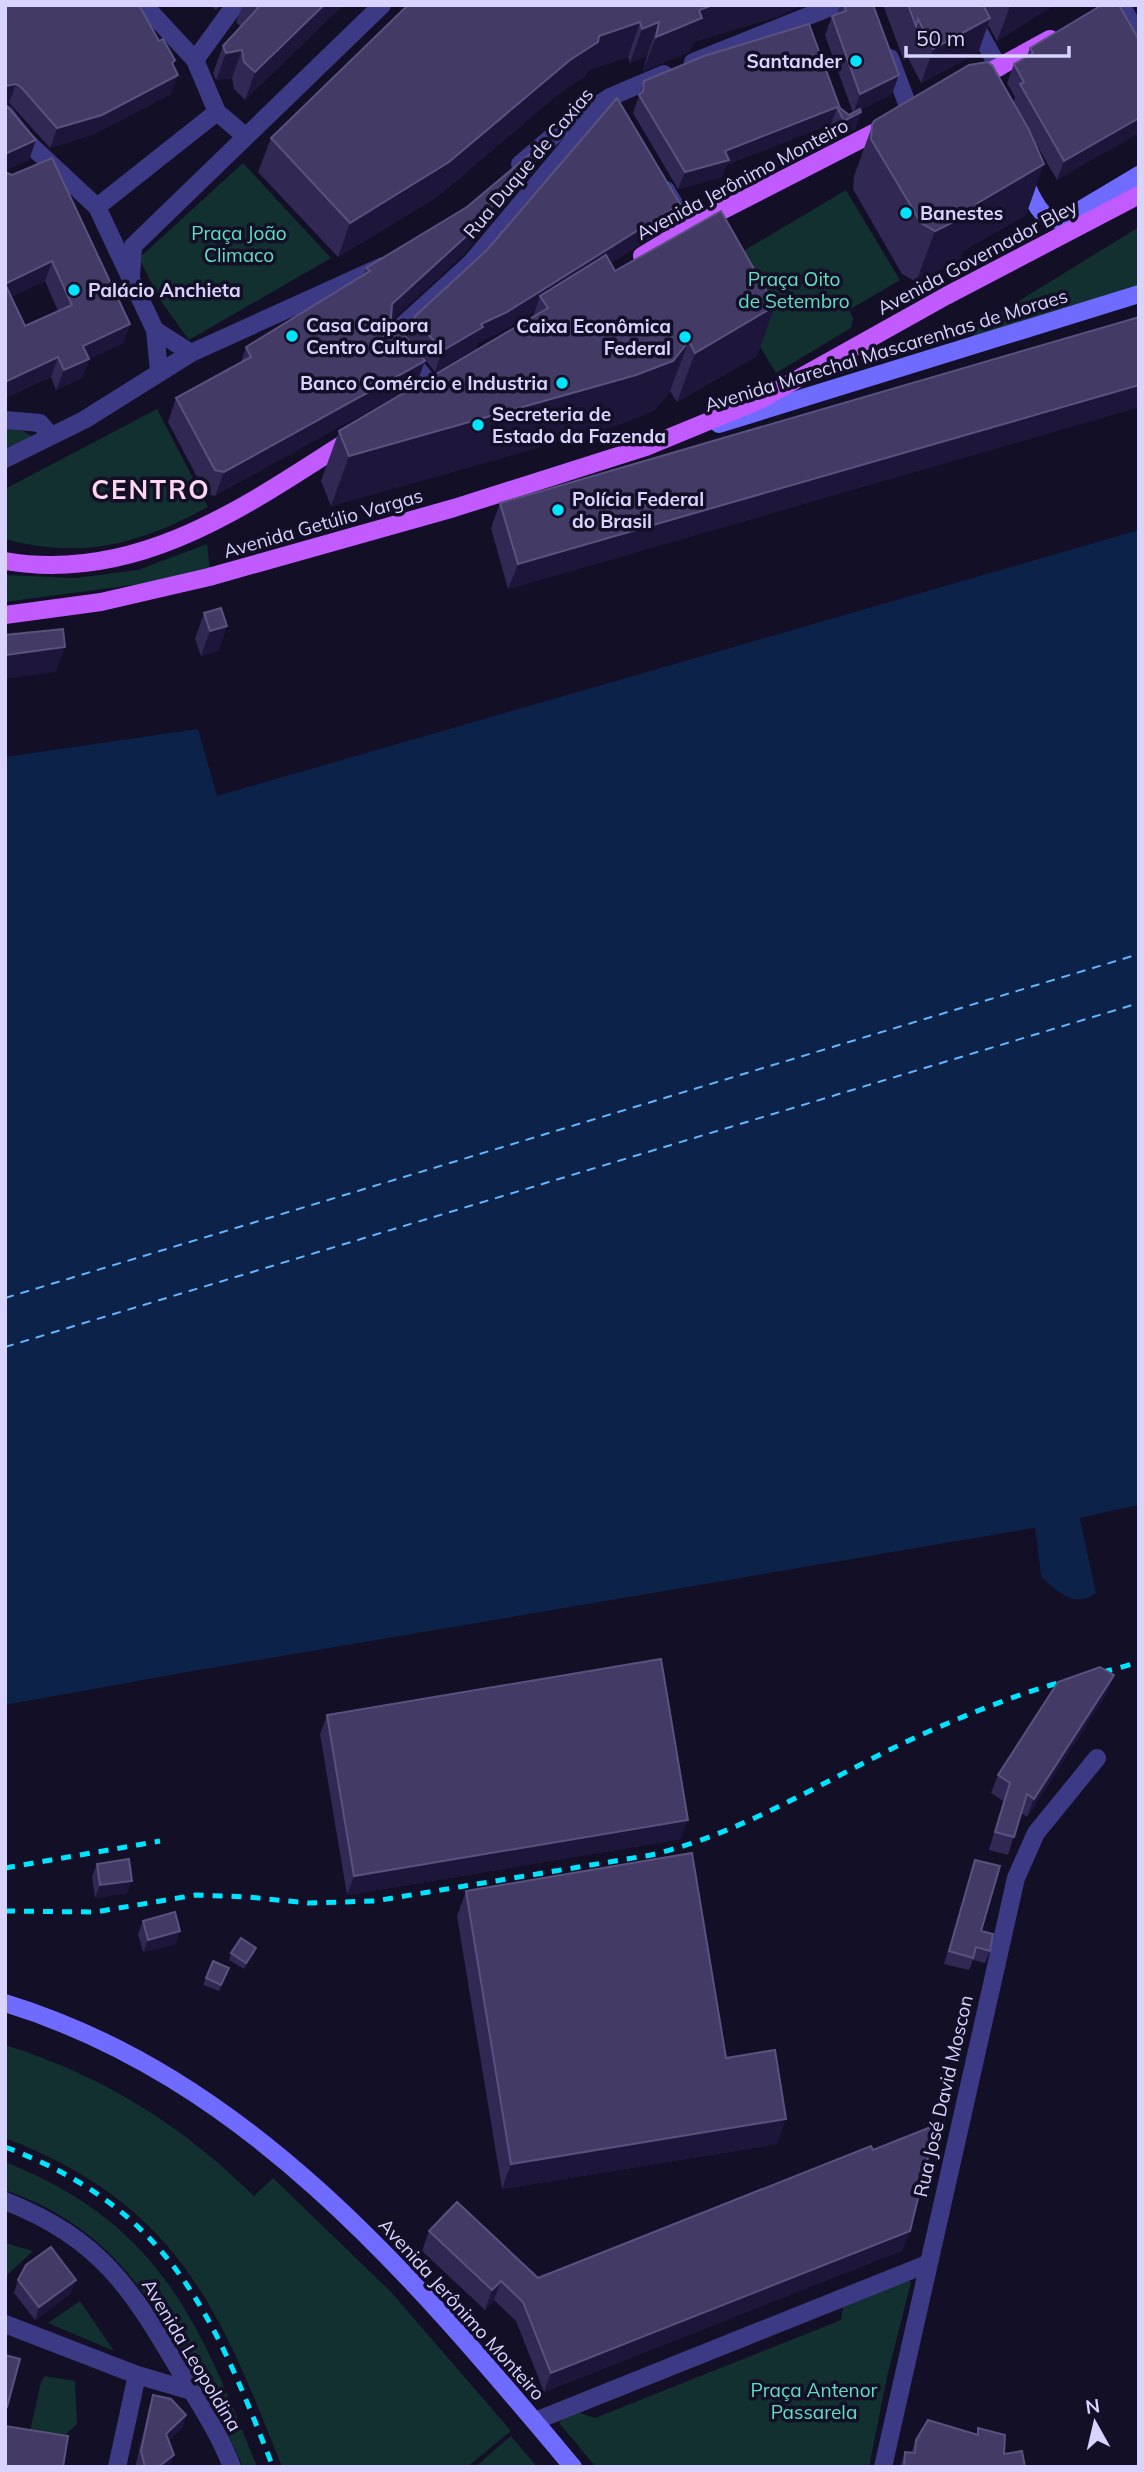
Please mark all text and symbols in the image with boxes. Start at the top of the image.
scale bar [906,14,1069,58]
text: 50 m [916,25,965,51]
place label: Santander [746,49,843,73]
marker: Santander [848,53,864,69]
street label: Rua Duque de Caxias [458,83,598,243]
street label: Avenida Jerônimo Monteiro [632,113,852,245]
street label: Avenida Governador Bley [873,194,1081,320]
place label: Banestes [920,201,1003,225]
marker: Banestes [898,205,914,221]
park label: Praça João Climaco [191,221,287,267]
park label: Praça Oito de Setembro [738,267,850,313]
place label: Palácio Anchieta [88,278,241,302]
marker: Palácio Anchieta [66,282,82,298]
street label: Avenida Marechal Mascarenhas de Moraes [702,283,1070,417]
place label: Casa Caipora Centro Cultural [306,313,443,359]
place label: Caixa Econômica Federal [516,314,671,360]
marker: Casa Caipora Centro Cultural [284,328,300,344]
marker: Caixa Econômica Federal [677,329,693,345]
place label: Banco Comércio e Industria [300,371,548,395]
marker: Banco Comércio e Industria [554,375,570,391]
place label: Secreteria de Estado da Fazenda [492,402,666,448]
marker: Secreteria de Estado da Fazenda [470,417,486,433]
district label: CENTRO [91,473,211,506]
street label: Avenida Getúlio Vargas [220,483,426,563]
place label: Polícia Federal do Brasil [572,487,704,533]
marker: Polícia Federal do Brasil [550,502,566,518]
street label: Rua José David Moscon [908,1993,978,2199]
street label: Avenida Jerônimo Monteiro [374,2213,550,2405]
street label: Avenida Leopoldina [137,2274,247,2436]
park label: Praça Antenor Passarela [751,2378,878,2424]
north arrow [1060,2388,1130,2458]
text: N [1084,2393,1101,2419]

